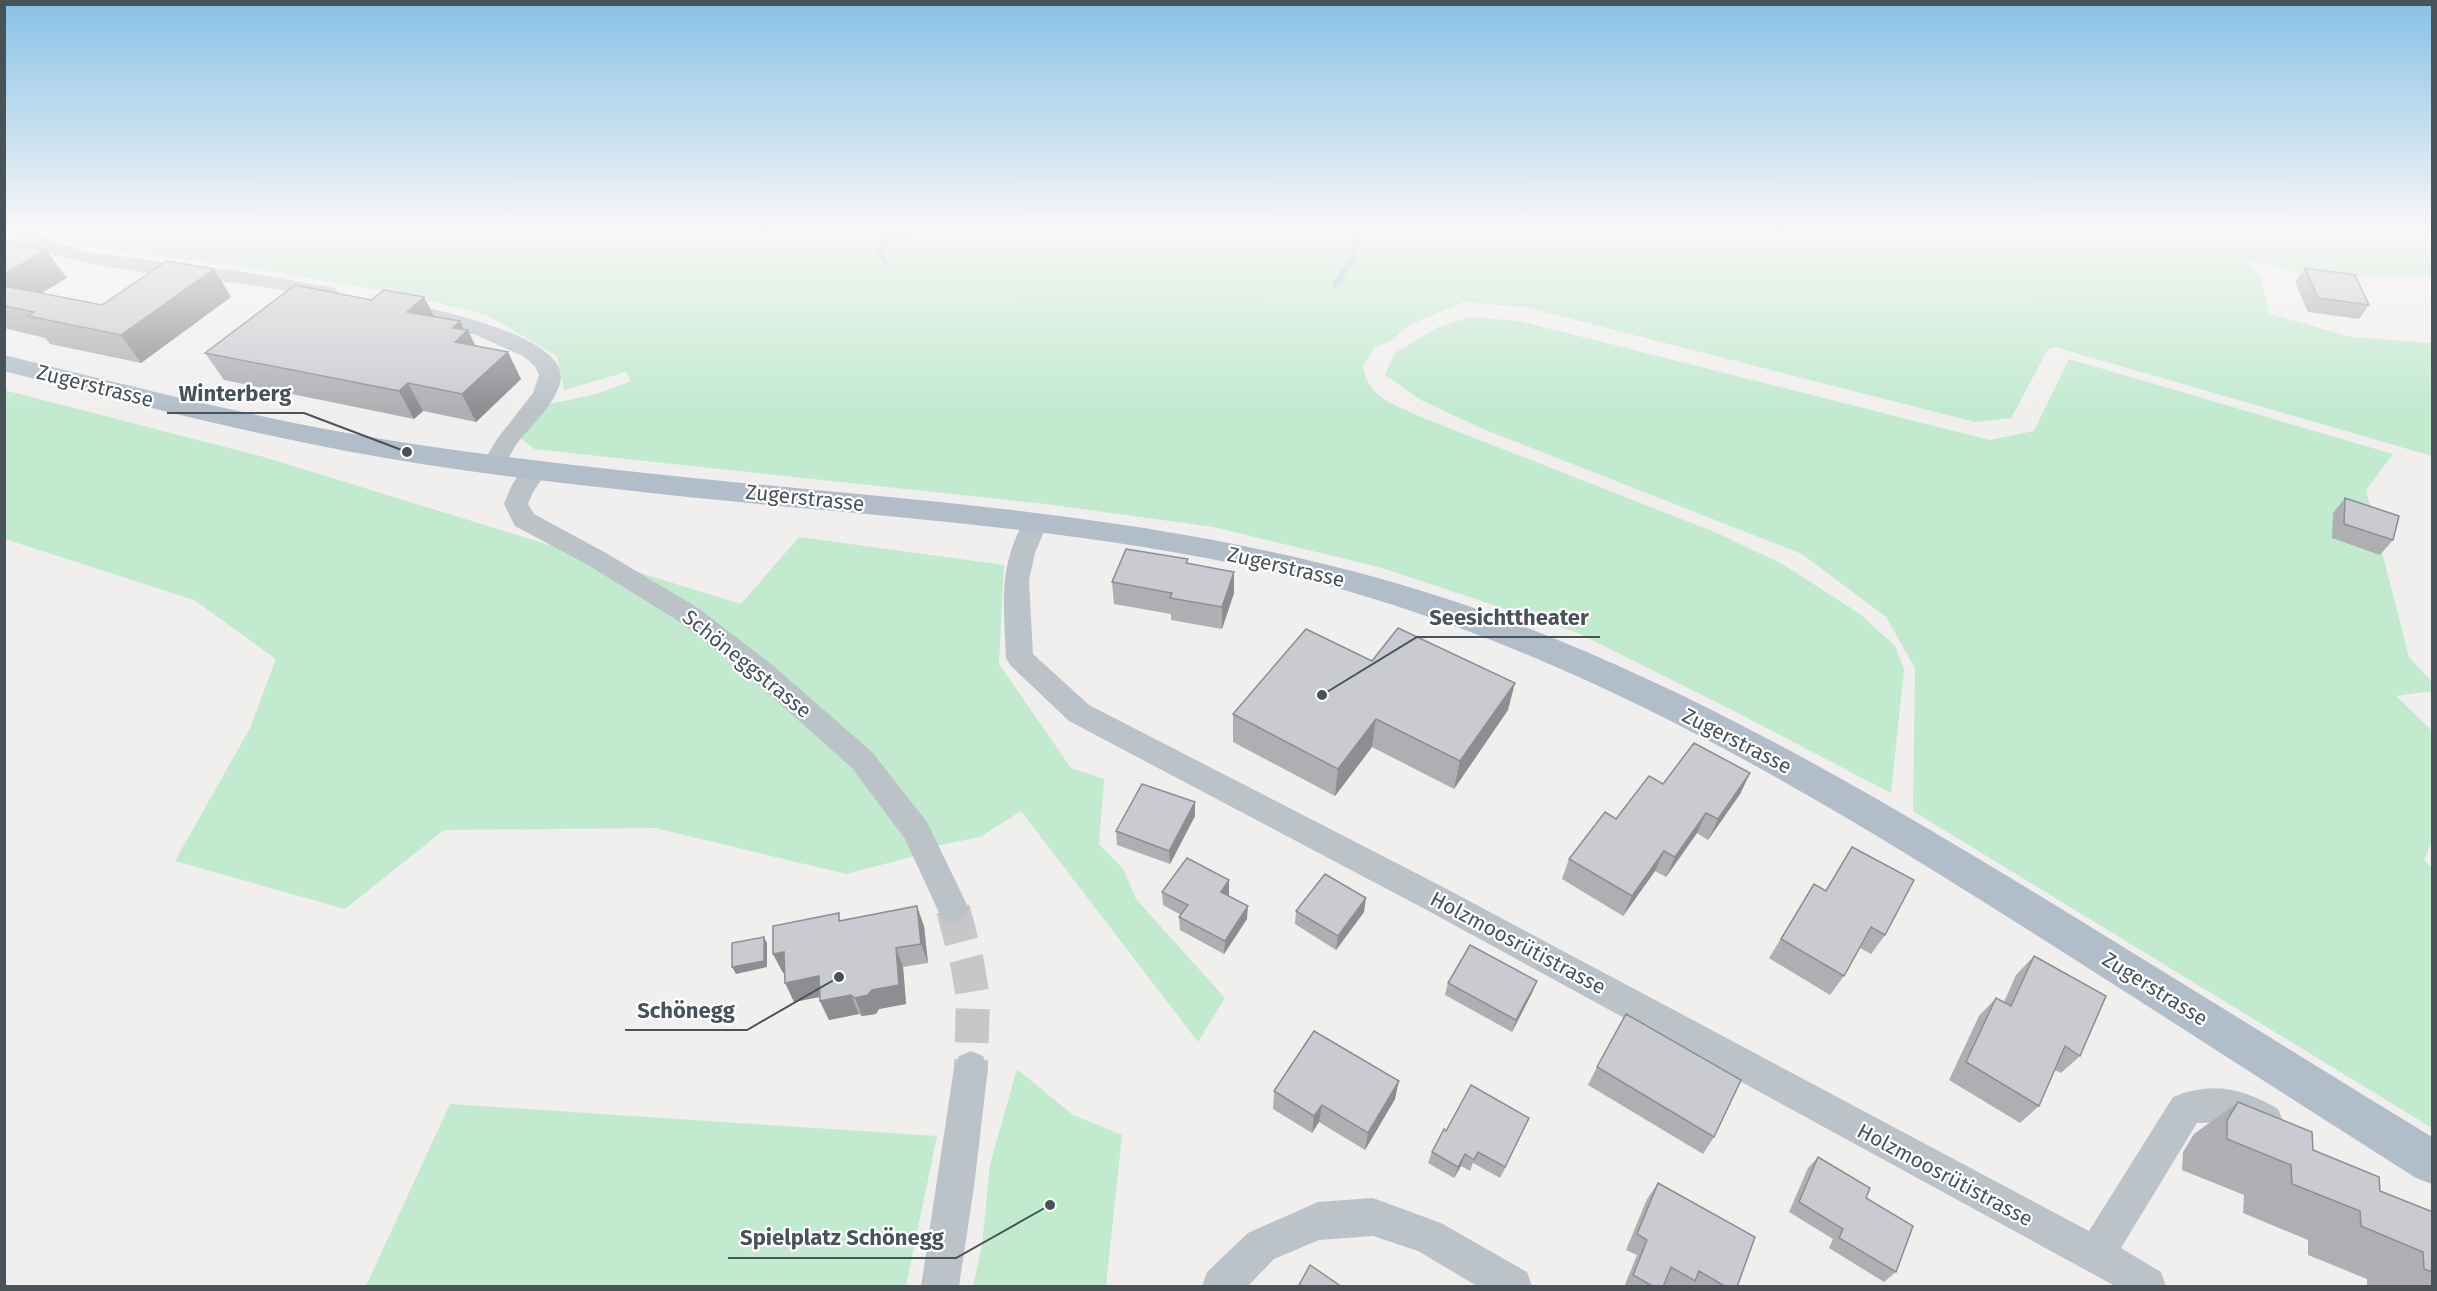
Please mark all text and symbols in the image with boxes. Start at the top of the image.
street label: Zugerstrasse [34,359,156,413]
callout: Winterberg [167,373,304,413]
text: Winterberg [179,380,292,407]
street label: Zugerstrasse [744,479,866,517]
street label: Zugerstrasse [1225,541,1347,593]
callout: Seesichttheater [1417,597,1600,637]
street label: Schöneggstrasse [677,604,817,724]
text: Seesichttheater [1429,604,1589,631]
street label: Zugerstrasse [1678,702,1796,780]
street label: Holzmoosrütistrasse [1426,886,1610,1000]
street label: Zugerstrasse [2097,946,2213,1032]
callout: Schönegg [625,990,747,1030]
text: Schönegg [637,997,736,1024]
street label: Holzmoosrütistrasse [1853,1118,2037,1232]
callout: Spielplatz Schönegg [728,1218,956,1258]
text: Spielplatz Schönegg [740,1224,945,1251]

